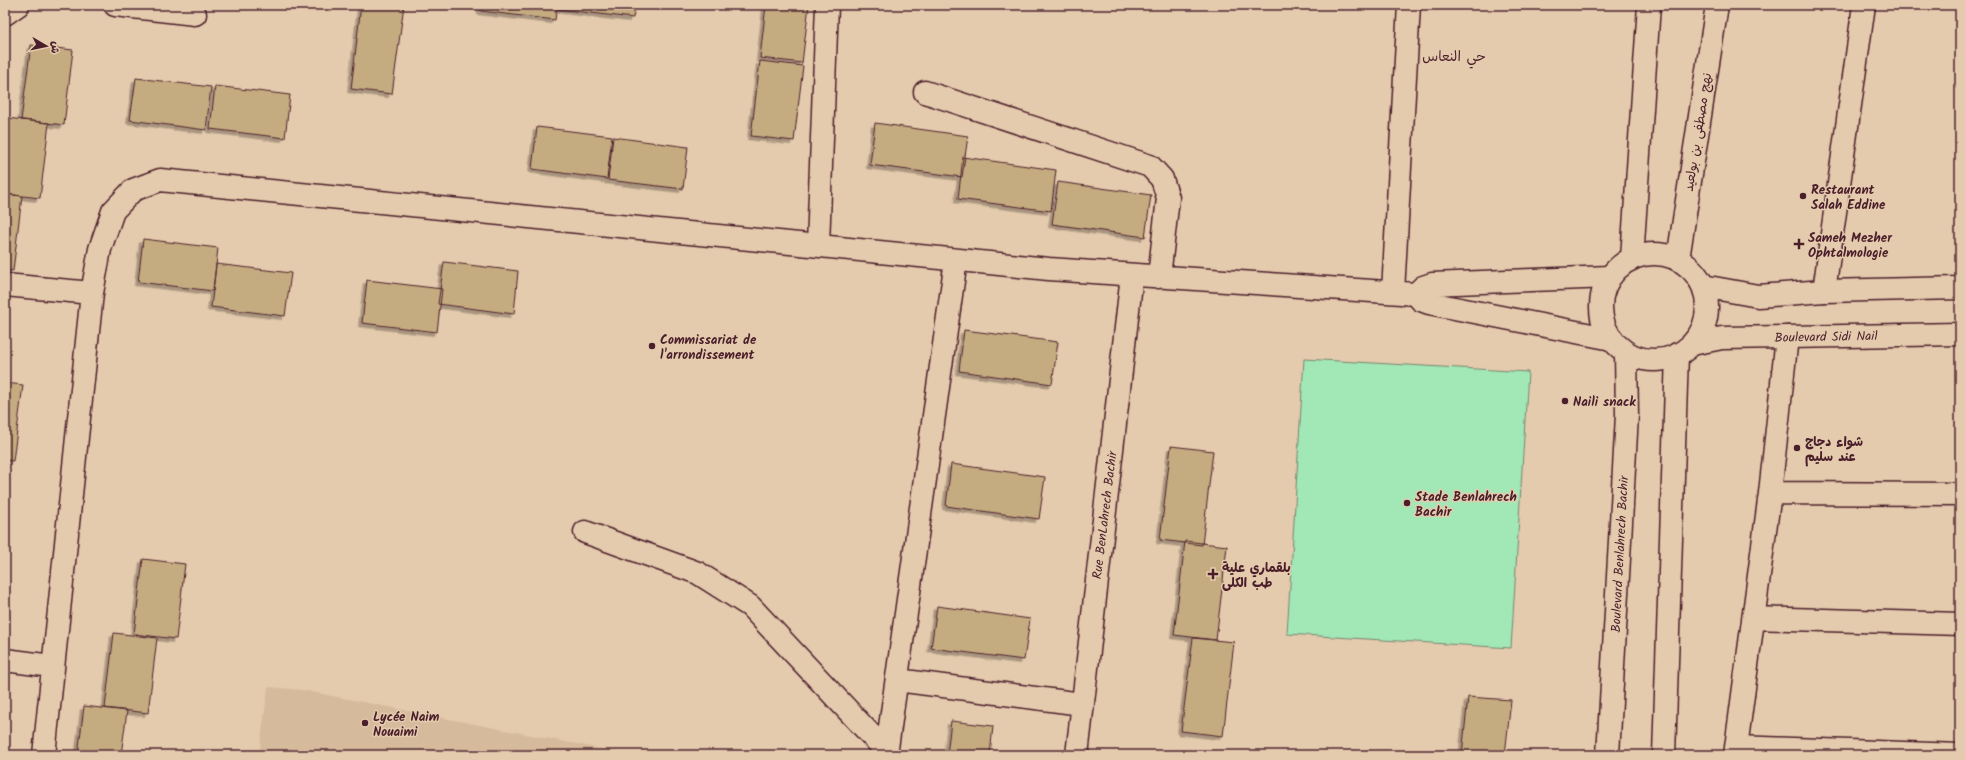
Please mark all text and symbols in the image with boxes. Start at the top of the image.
north arrow [26,26,66,66]
text: ش [45,40,65,55]
district label: حي النعاس [1422,46,1486,69]
street label: نهج مصطفى بن بولعيد [1679,71,1718,193]
place label: Restaurant Salah Eddine [1811,180,1886,216]
marker: Restaurant Salah Eddine [1798,191,1808,201]
place label: Sameh Mezher Ophtalmologie [1808,228,1893,264]
marker: Sameh Mezher Ophtalmologie [1793,238,1805,250]
street label: Boulevard Sidi Nail [1774,326,1878,349]
place label: Commissariat de l'arrondissement [660,330,757,366]
marker: Commissariat de l'arrondissement [647,341,657,351]
place label: Naili snack [1573,392,1636,413]
marker: Naili snack [1560,396,1570,406]
place label: شواء دجاج عند سليم [1805,432,1863,468]
marker: شواء دجاج عند سليم [1792,443,1802,453]
street label: Rue BenLahrech Bachir [1087,449,1124,580]
street label: Boulevard Benlahrech Bachir [1606,474,1635,633]
place label: Stade Benlahrech Bachir [1415,487,1517,523]
marker: Stade Benlahrech Bachir [1402,498,1412,508]
place label: بلقماري علية طب الكلى [1222,558,1291,594]
marker: بلقماري علية طب الكلى [1207,568,1219,580]
place label: Lycée Naim Nouaimi [373,707,440,743]
marker: Lycée Naim Nouaimi [360,718,370,728]

